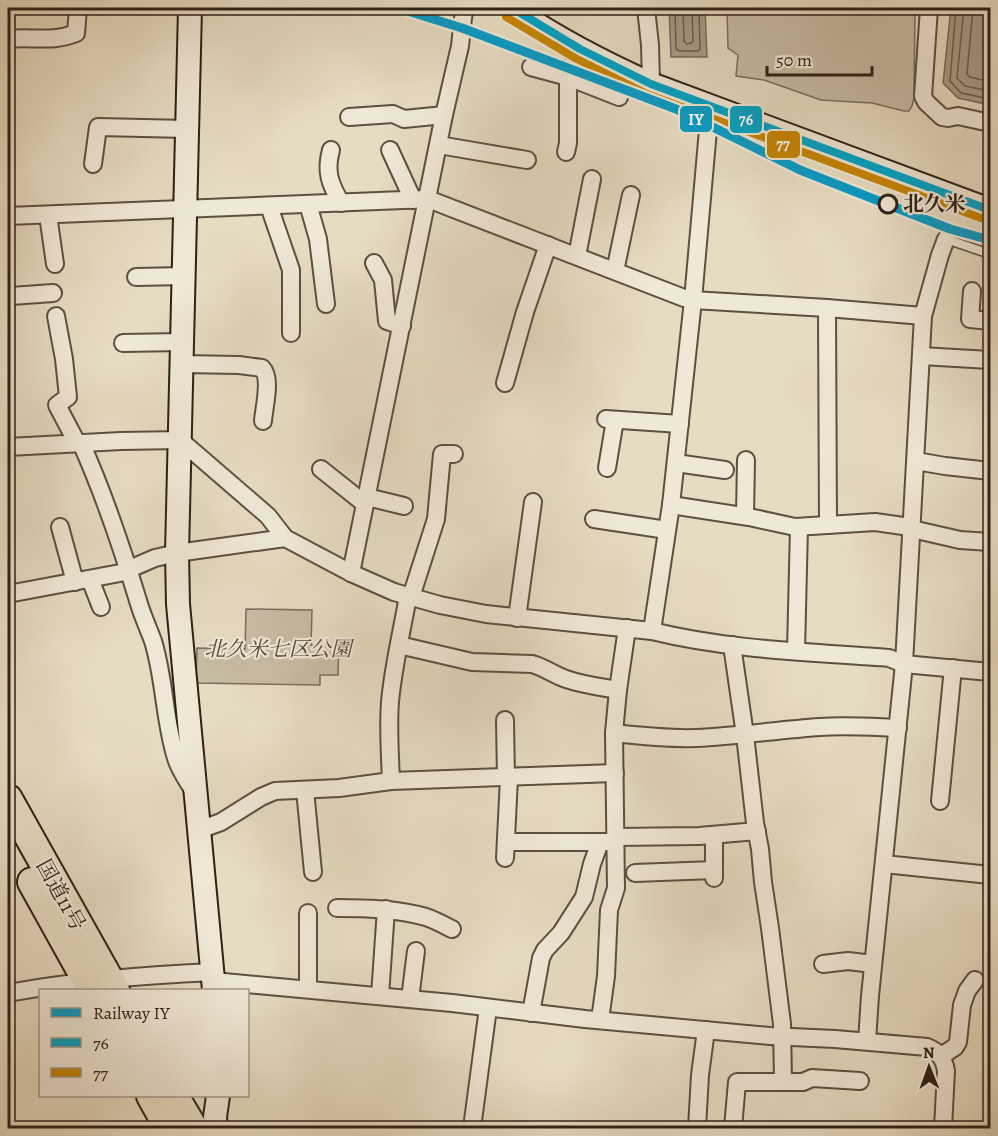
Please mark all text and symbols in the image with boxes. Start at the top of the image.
scale bar [767,39,872,77]
text: 50 m [776,48,812,72]
line badge: IY [679,105,713,133]
line badge: 76 [729,105,763,134]
text: IY [688,109,704,131]
text: 76 [739,109,754,131]
line badge: 77 [766,130,801,159]
text: 77 [776,134,790,156]
place label: 北久米 [903,190,966,218]
marker: 北久米 [878,194,898,214]
park label: 北久米七区公園 [205,635,354,663]
street label: 国道11号 [30,854,92,936]
legend [39,989,249,1097]
text: Railway IY [93,1001,171,1025]
text: 76 [93,1031,109,1055]
north arrow [899,1037,959,1097]
text: N [923,1042,935,1064]
text: 77 [93,1061,109,1085]

